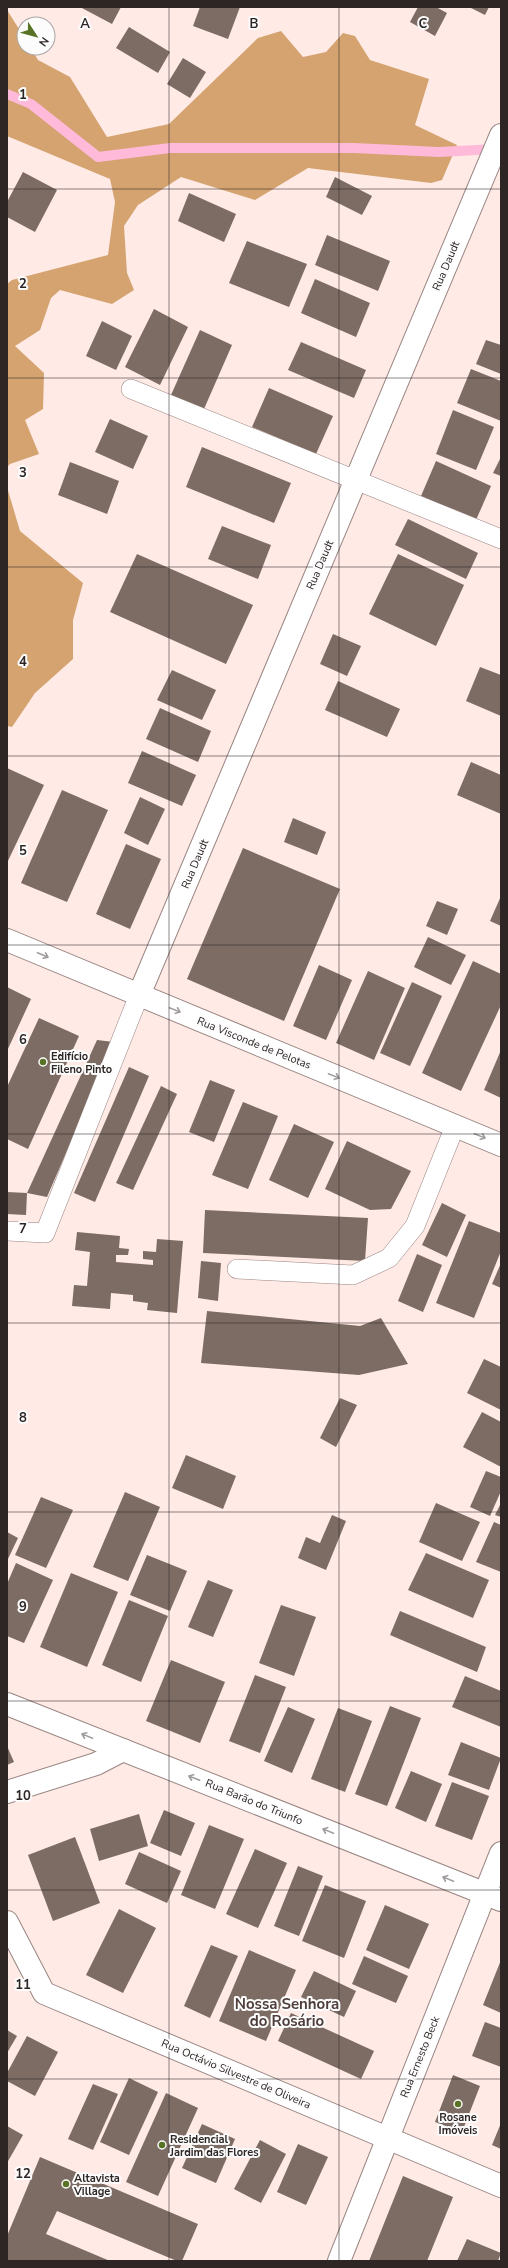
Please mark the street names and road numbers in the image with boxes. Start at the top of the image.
street label: Rua Daudt [429,239,463,293]
street label: Rua Daudt [303,538,337,592]
street label: Rua Daudt [178,837,212,891]
street label: Rua Visconde de Pelotas [195,1013,313,1073]
street label: Rua Barão do Triunfo [203,1776,305,1828]
street label: Rua Ernesto Beck [397,2014,443,2100]
street label: Rua Octávio Silvestre de Oliveira [159,2036,313,2112]

